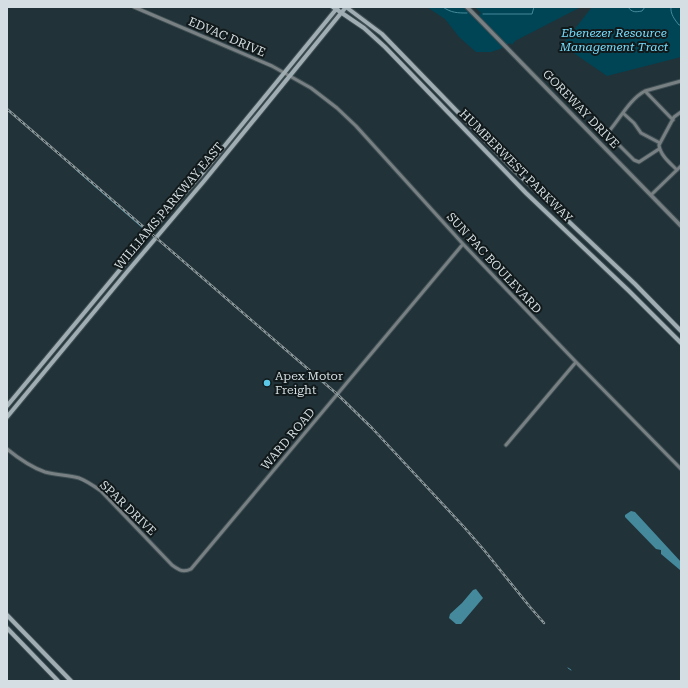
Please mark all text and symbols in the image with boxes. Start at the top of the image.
street label: EDVAC DRIVE [186,14,268,60]
park label: Ebenezer Resource Management Tract [559,26,669,54]
street label: GOREWAY DRIVE [540,67,622,151]
street label: HUMBERWEST PARKWAY [457,107,576,226]
street label: WILLIAMS PARKWAY EAST [112,140,226,272]
street label: SUN PAC BOULEVARD [444,210,544,316]
place label: Apex Motor Freight [275,369,343,397]
marker: Apex Motor Freight [262,378,272,388]
street label: WARD ROAD [258,405,318,473]
street label: SPAR DRIVE [97,478,159,538]

